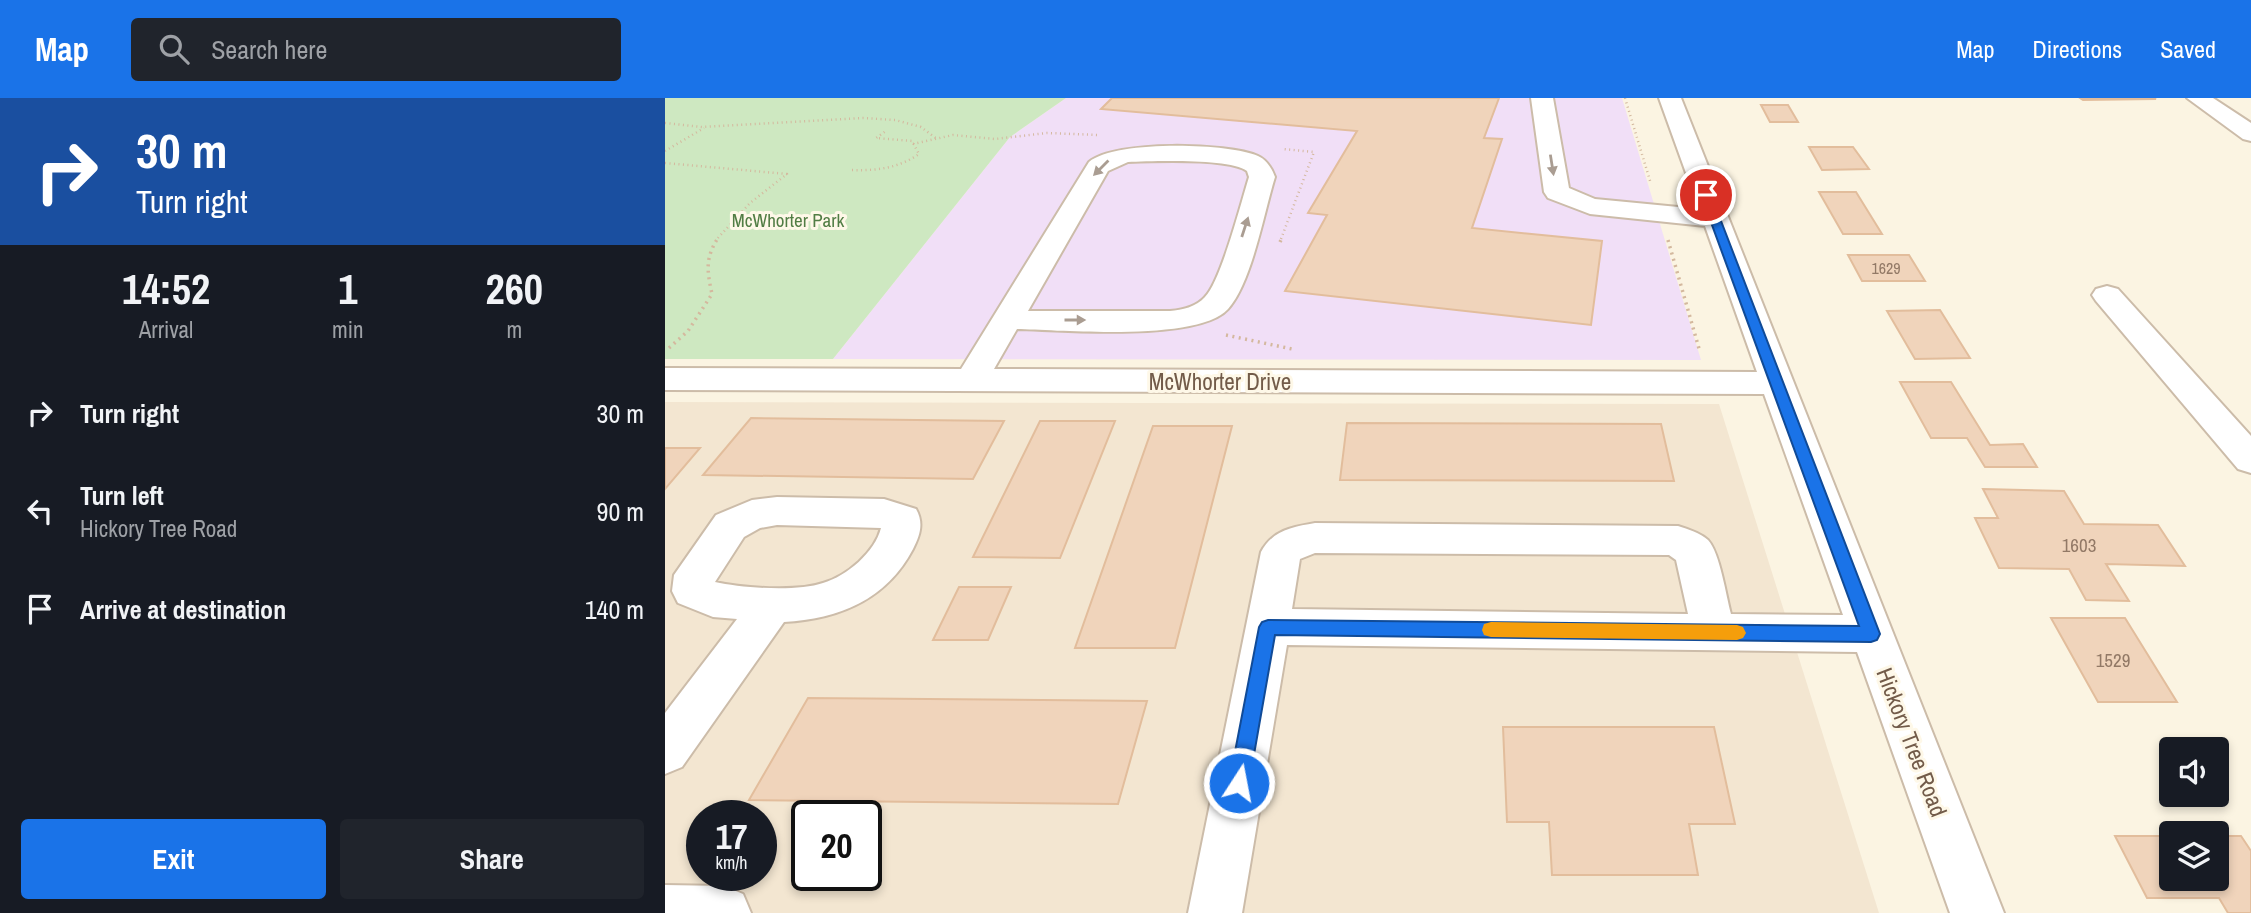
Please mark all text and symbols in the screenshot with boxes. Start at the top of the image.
search box [131,18,621,81]
text: Map [35,27,89,71]
icon: search [155,30,193,68]
text: Search here [211,32,327,67]
text: Map [1956,33,1994,65]
text: Directions [2032,33,2122,65]
text: Saved [2160,33,2216,65]
text: 30 m [136,117,228,183]
icon: right [21,126,112,217]
one-way arrow [1547,155,1558,177]
one-way arrow [1093,159,1109,176]
pin [1676,165,1736,225]
icon: arrive [1687,176,1725,214]
text: Turn right [136,180,248,223]
park label: McWhorter Park [732,207,844,233]
one-way arrow [1241,217,1251,238]
house number: 1629 [1871,257,1901,279]
text: 14:52 [122,261,210,317]
text: 1 [338,261,357,317]
text: 260 [486,261,543,317]
text: Arrival [139,314,193,345]
text: min [332,314,364,345]
text: m [506,314,522,345]
one-way arrow [1064,315,1086,326]
street label: McWhorter Drive [1149,366,1291,397]
icon: right [21,394,59,432]
text: Turn right [80,396,179,431]
text: 30 m [597,396,644,431]
text: Turn left [80,478,164,513]
icon: left [21,492,59,530]
text: 90 m [597,494,644,529]
text: Hickory Tree Road [80,513,237,544]
house number: 1603 [2062,532,2096,558]
icon: arrive [21,590,59,628]
text: Arrive at destination [80,592,286,627]
text: 140 m [585,592,644,627]
house number: 1529 [2096,647,2130,673]
street label: Hickory Tree Road [1869,663,1955,821]
map controls [2159,737,2229,891]
button: sound [2159,737,2229,807]
position arrow [1202,746,1276,820]
speed limit sign: 20 [791,800,882,891]
text: 17 [716,813,747,860]
button: Exit [21,819,326,899]
button: Share [340,819,644,899]
button: layers [2159,821,2229,891]
text: km/h [716,850,748,875]

